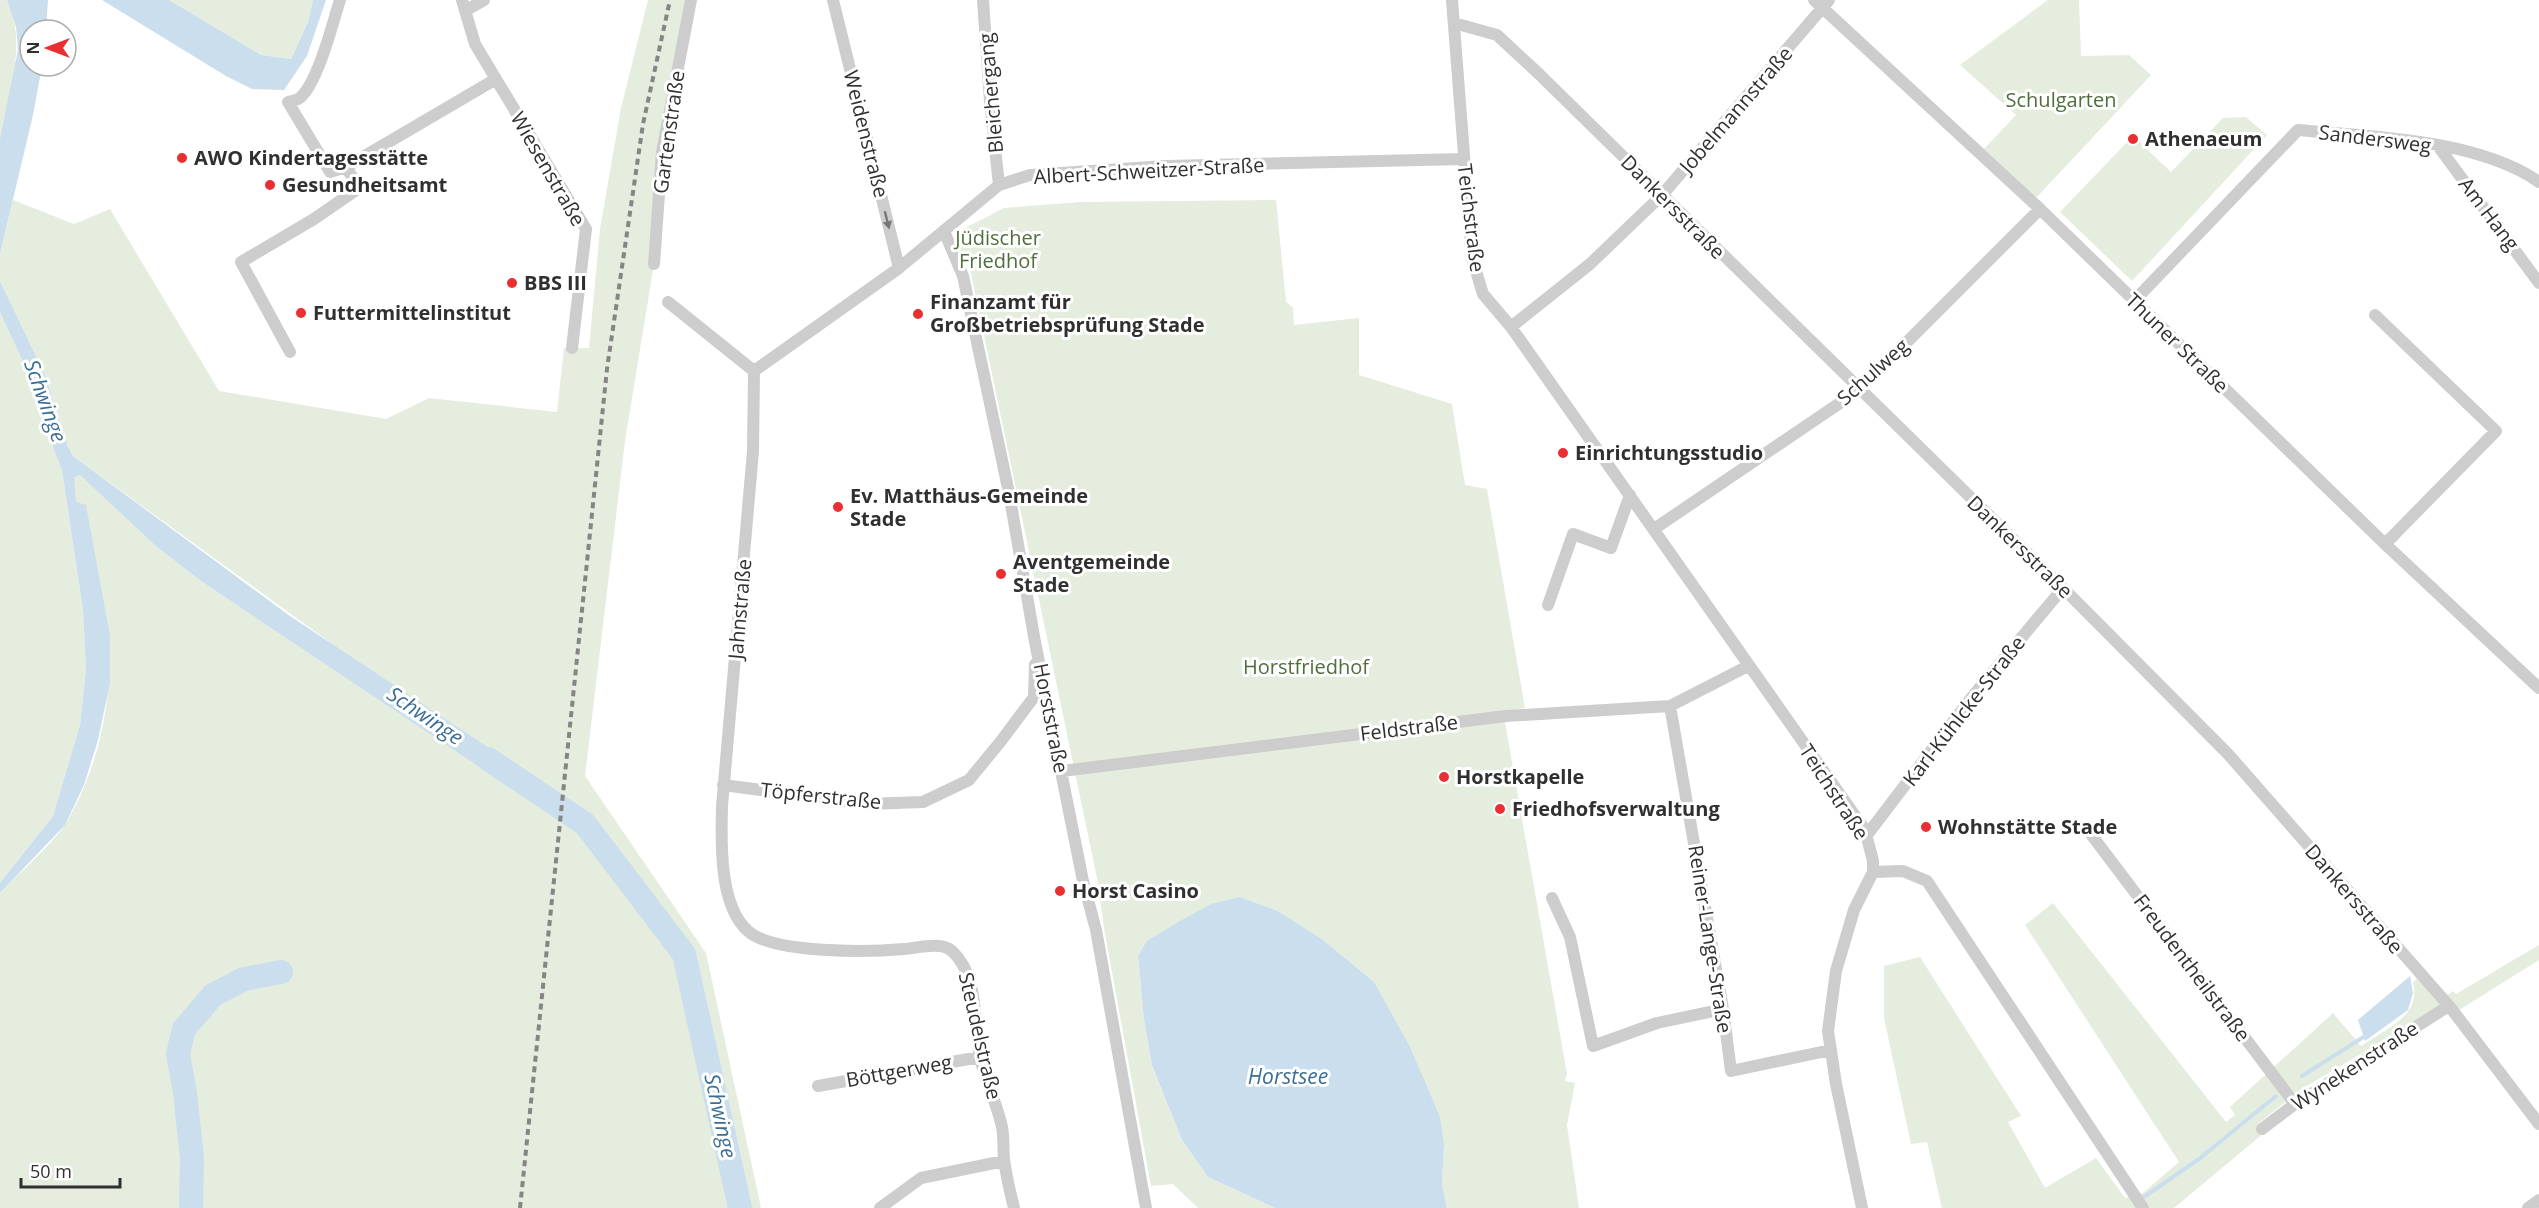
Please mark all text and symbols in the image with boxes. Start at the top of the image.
north arrow [18,18,78,78]
street label: Bleichergang [972,32,1009,154]
text: N [22,41,44,55]
street label: Jobelmannstraße [1672,41,1798,180]
street label: Weidenstraße [838,67,895,200]
street label: Gartenstraße [647,69,691,195]
park label: Schulgarten [2006,86,2116,113]
street label: Wiesenstraße [505,107,592,231]
street label: Sandersweg [2317,118,2433,159]
place label: Athenaeum [2145,125,2262,152]
marker: Athenaeum [2126,132,2140,146]
place label: AWO Kindertagesstätte [194,144,428,171]
street label: Dankersstraße [1615,149,1731,265]
marker: AWO Kindertagesstätte [175,151,189,165]
street label: Albert-Schweitzer-Straße [1033,151,1265,190]
street label: Teichstraße [1451,162,1492,274]
place label: Gesundheitsamt [282,171,448,198]
street label: Am Hang [2453,171,2526,256]
marker: Gesundheitsamt [263,178,277,192]
one-way arrow [883,211,893,229]
park label: Jüdischer Friedhof [953,224,1041,274]
place label: BBS III [524,269,587,296]
marker: BBS III [505,276,519,290]
street label: Thuner Straße [2120,287,2235,399]
place label: Finanzamt für Großbetriebsprüfung Stade [930,288,1205,338]
place label: Futtermittelinstitut [313,299,511,326]
marker: Futtermittelinstitut [294,306,308,320]
marker: Finanzamt für Großbetriebsprüfung Stade [911,307,925,321]
street label: Schulweg [1831,332,1914,411]
water label: Schwinge [18,355,74,446]
place label: Einrichtungsstudio [1575,439,1763,466]
marker: Einrichtungsstudio [1556,446,1570,460]
place label: Ev. Matthäus-Gemeinde Stade [850,482,1088,532]
street label: Dankersstraße [1962,489,2079,604]
marker: Ev. Matthäus-Gemeinde Stade [831,500,845,514]
place label: Aventgemeinde Stade [1013,548,1170,598]
street label: Jahnstraße [721,558,757,662]
marker: Aventgemeinde Stade [994,567,1008,581]
street label: Karl-Kühlcke-Straße [1896,630,2031,791]
park label: Horstfriedhof [1243,653,1370,680]
street label: Horststraße [1028,661,1075,775]
water label: Schwinge [382,680,469,751]
street label: Feldstraße [1358,708,1459,747]
street label: Teichstraße [1793,739,1875,845]
place label: Horstkapelle [1456,763,1584,790]
marker: Horstkapelle [1437,770,1451,784]
street label: Töpferstraße [759,776,883,815]
place label: Friedhofsverwaltung [1512,795,1720,822]
marker: Friedhofsverwaltung [1493,802,1507,816]
place label: Wohnstätte Stade [1938,813,2117,840]
marker: Wohnstätte Stade [1919,820,1933,834]
street label: Dankersstraße [2299,838,2409,959]
street label: Reiner-Lange-Straße [1682,843,1739,1035]
place label: Horst Casino [1072,877,1199,904]
marker: Horst Casino [1053,884,1067,898]
street label: Freudentheilstraße [2128,888,2257,1047]
street label: Steudelstraße [953,970,1008,1102]
street label: Wynekenstraße [2286,1015,2423,1117]
street label: Böttgerweg [844,1048,954,1093]
water label: Horstsee [1248,1062,1328,1090]
water label: Schwinge [698,1071,744,1161]
scale bar [21,1151,120,1189]
text: 50 m [30,1159,72,1183]

